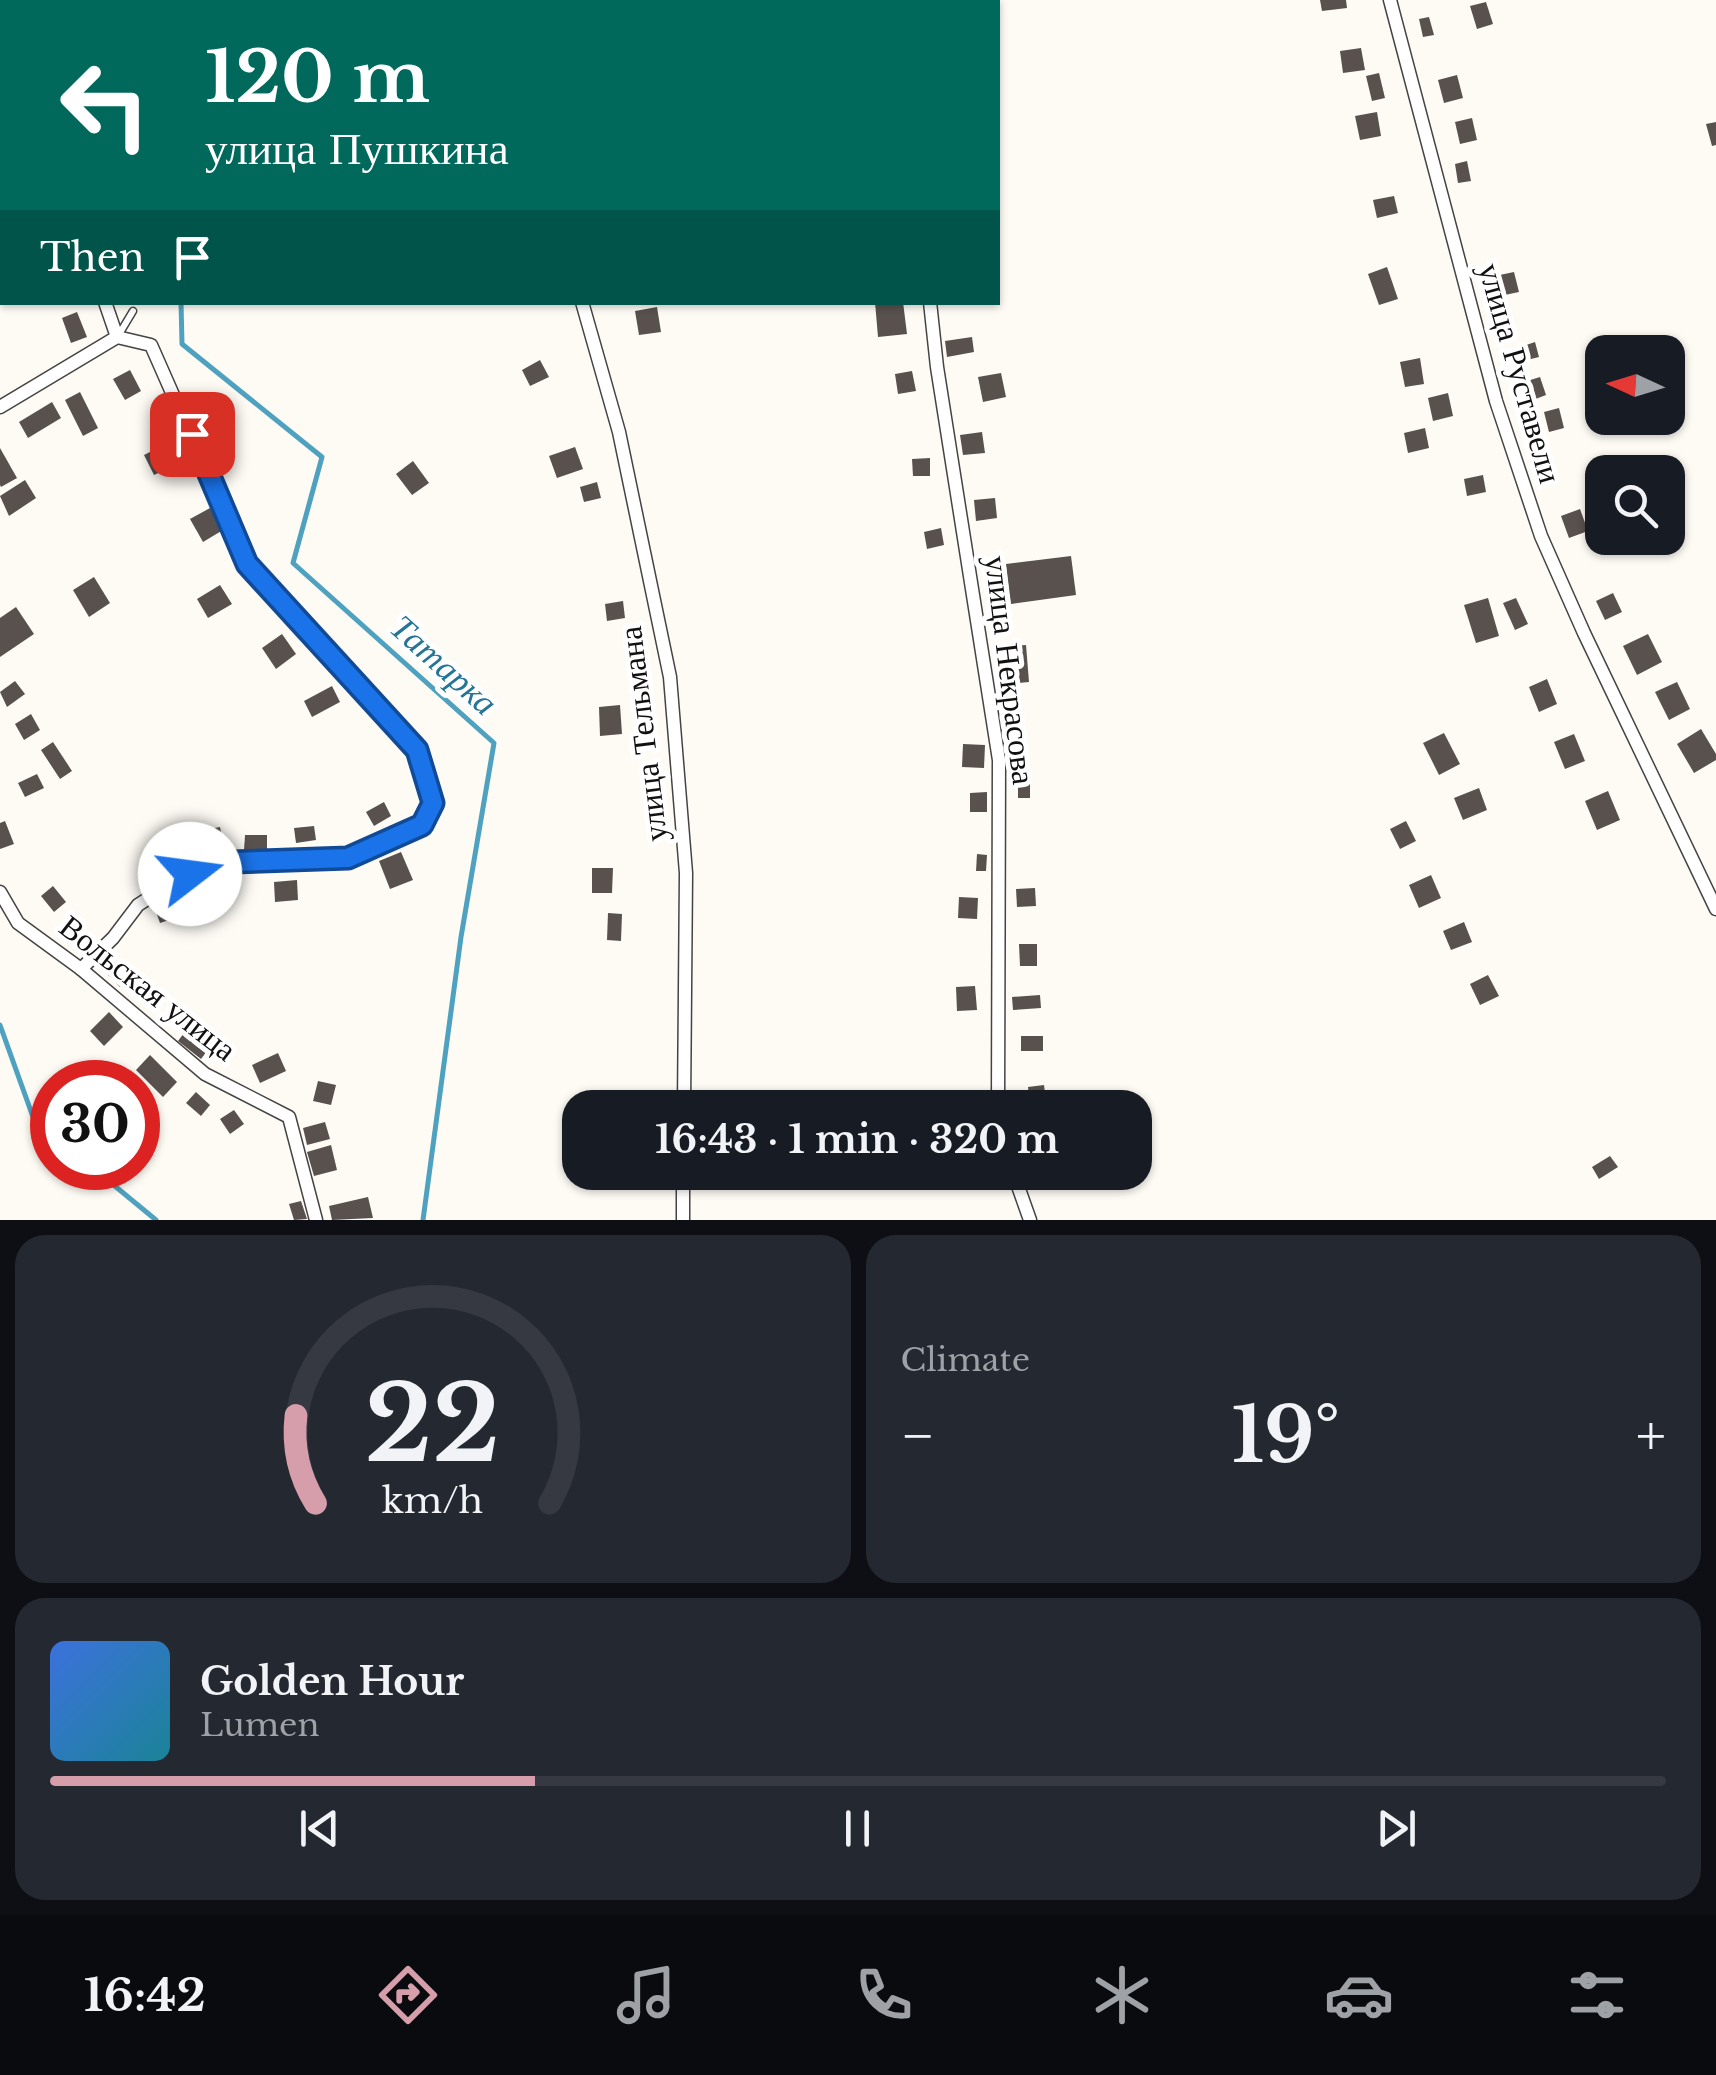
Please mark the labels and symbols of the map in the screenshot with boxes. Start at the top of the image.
street label: улица Руставели [1469,258,1571,488]
north arrow [1585,335,1685,435]
pin [150,392,235,477]
street label: улица Некрасова [976,553,1044,787]
water label: Татарка [382,605,507,724]
street label: улица Тельмана [610,624,676,844]
position arrow [138,822,242,926]
street label: Вольская улица [51,906,245,1070]
speed limit sign: 30 [30,1060,160,1190]

